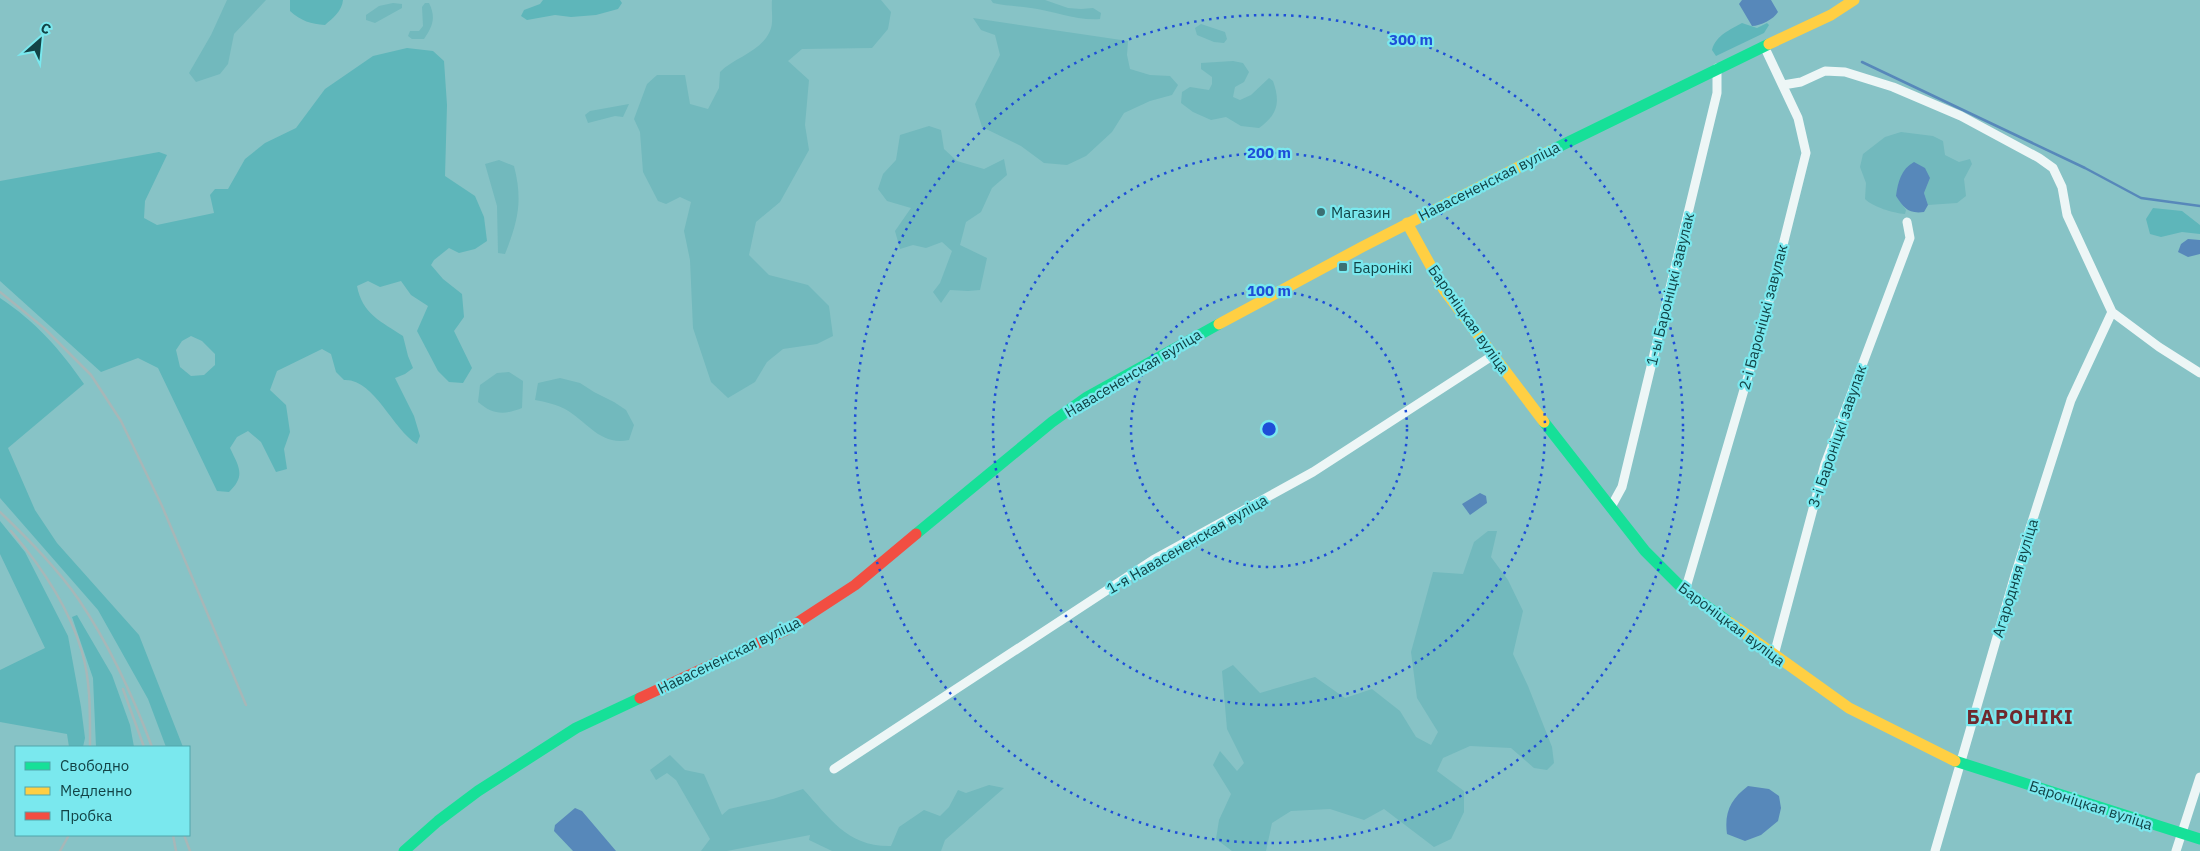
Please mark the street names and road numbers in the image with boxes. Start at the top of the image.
street label: Навасененская вуліца [1415,137,1563,225]
street label: 1-ы Бароніцкі завулак [1642,211,1698,367]
street label: 2-і Бароніцкі завулак [1734,242,1792,392]
street label: Бароніцкая вуліца [1424,261,1514,377]
street label: Навасененская вуліца [1061,325,1205,421]
street label: 3-і Бароніцкі завулак [1804,362,1870,510]
street label: 1-я Навасененская вуліца [1103,490,1271,598]
street label: Агародняя вуліца [1988,516,2042,640]
street label: Бароніцкая вуліца [1675,578,1789,670]
street label: Навасененская вуліца [655,612,803,698]
street label: Бароніцкая вуліца [2027,776,2155,834]

